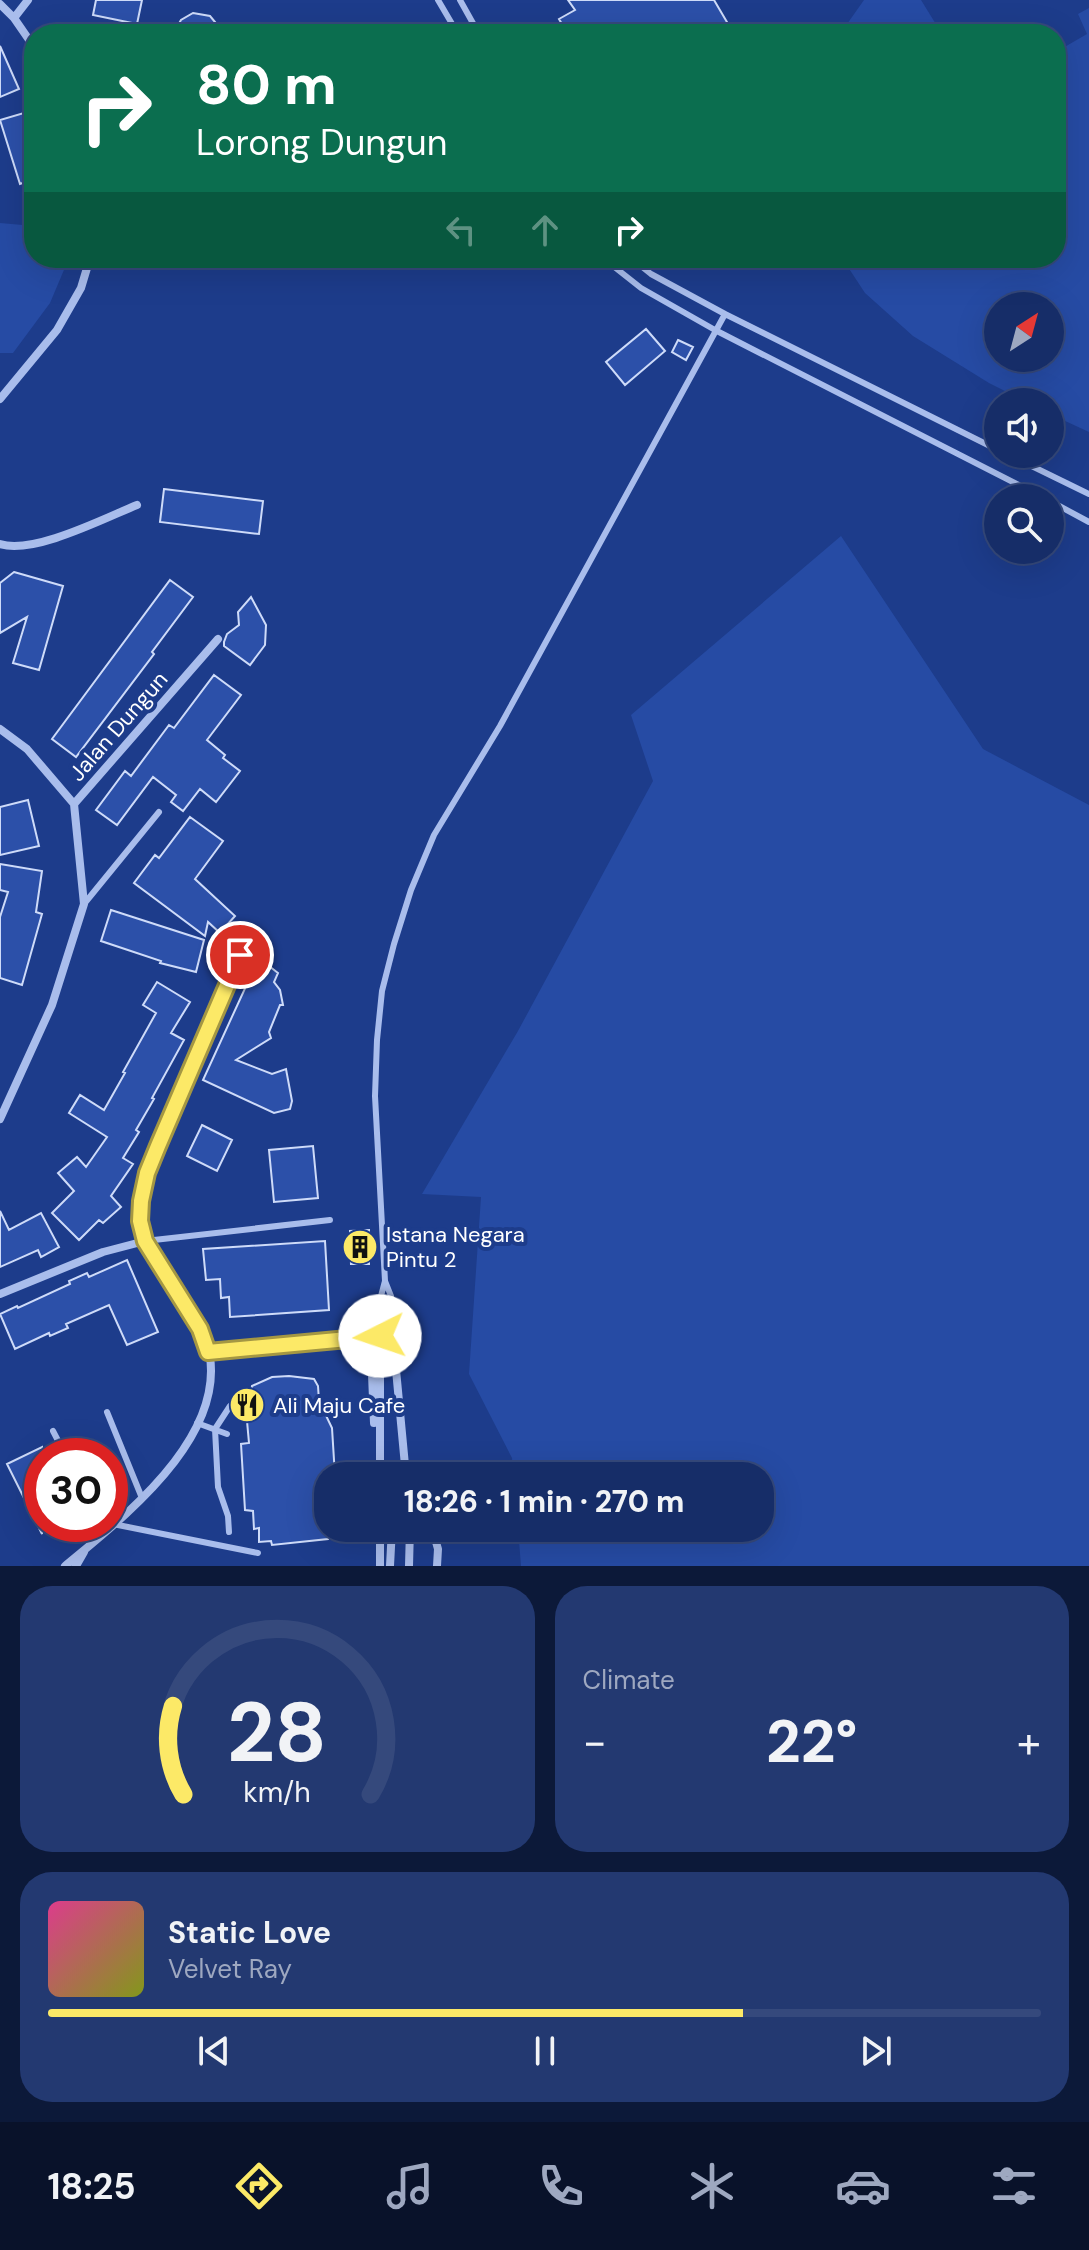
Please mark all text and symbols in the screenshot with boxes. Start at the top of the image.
text: 80 m [196,48,337,121]
icon: right [64,56,168,160]
text: Lorong Dungun [196,119,447,166]
icon: left [439,208,483,252]
icon: ahead [523,208,567,252]
icon: right [607,208,651,252]
north arrow [984,292,1064,372]
map controls [984,292,1064,564]
button: sound [984,388,1064,468]
button: search [984,484,1064,564]
street label: Jalan Dungun [63,665,174,787]
pin [206,921,274,989]
icon: arrive [218,933,262,977]
place label: Istana Negara Pintu 2 [386,1220,525,1274]
building icon: Istana Negara Pintu 2 [341,1228,379,1266]
position arrow [338,1294,422,1378]
restaurant icon: Ali Maju Cafe [228,1386,266,1424]
place label: Ali Maju Cafe [273,1391,405,1420]
speed limit sign: 30 [24,1438,128,1542]
text: 18:26 · 1 min · 270 m [404,1482,684,1521]
text: Climate [583,1663,675,1697]
text: 28 [227,1678,327,1787]
text: 22° [766,1702,857,1781]
text: − [583,1713,607,1771]
text: + [1017,1713,1041,1771]
text: km/h [243,1774,311,1811]
text: Static Love [168,1913,331,1952]
text: Velvet Ray [168,1952,292,1986]
icon: previous [192,2029,236,2073]
icon: pause [523,2029,567,2073]
icon: next [854,2029,898,2073]
icon: directions [231,2158,287,2214]
icon: music [382,2158,438,2214]
icon: phone [533,2158,589,2214]
icon: climate [684,2158,740,2214]
icon: car [835,2158,891,2214]
icon: filters [986,2158,1042,2214]
text: 18:25 [47,2163,136,2210]

